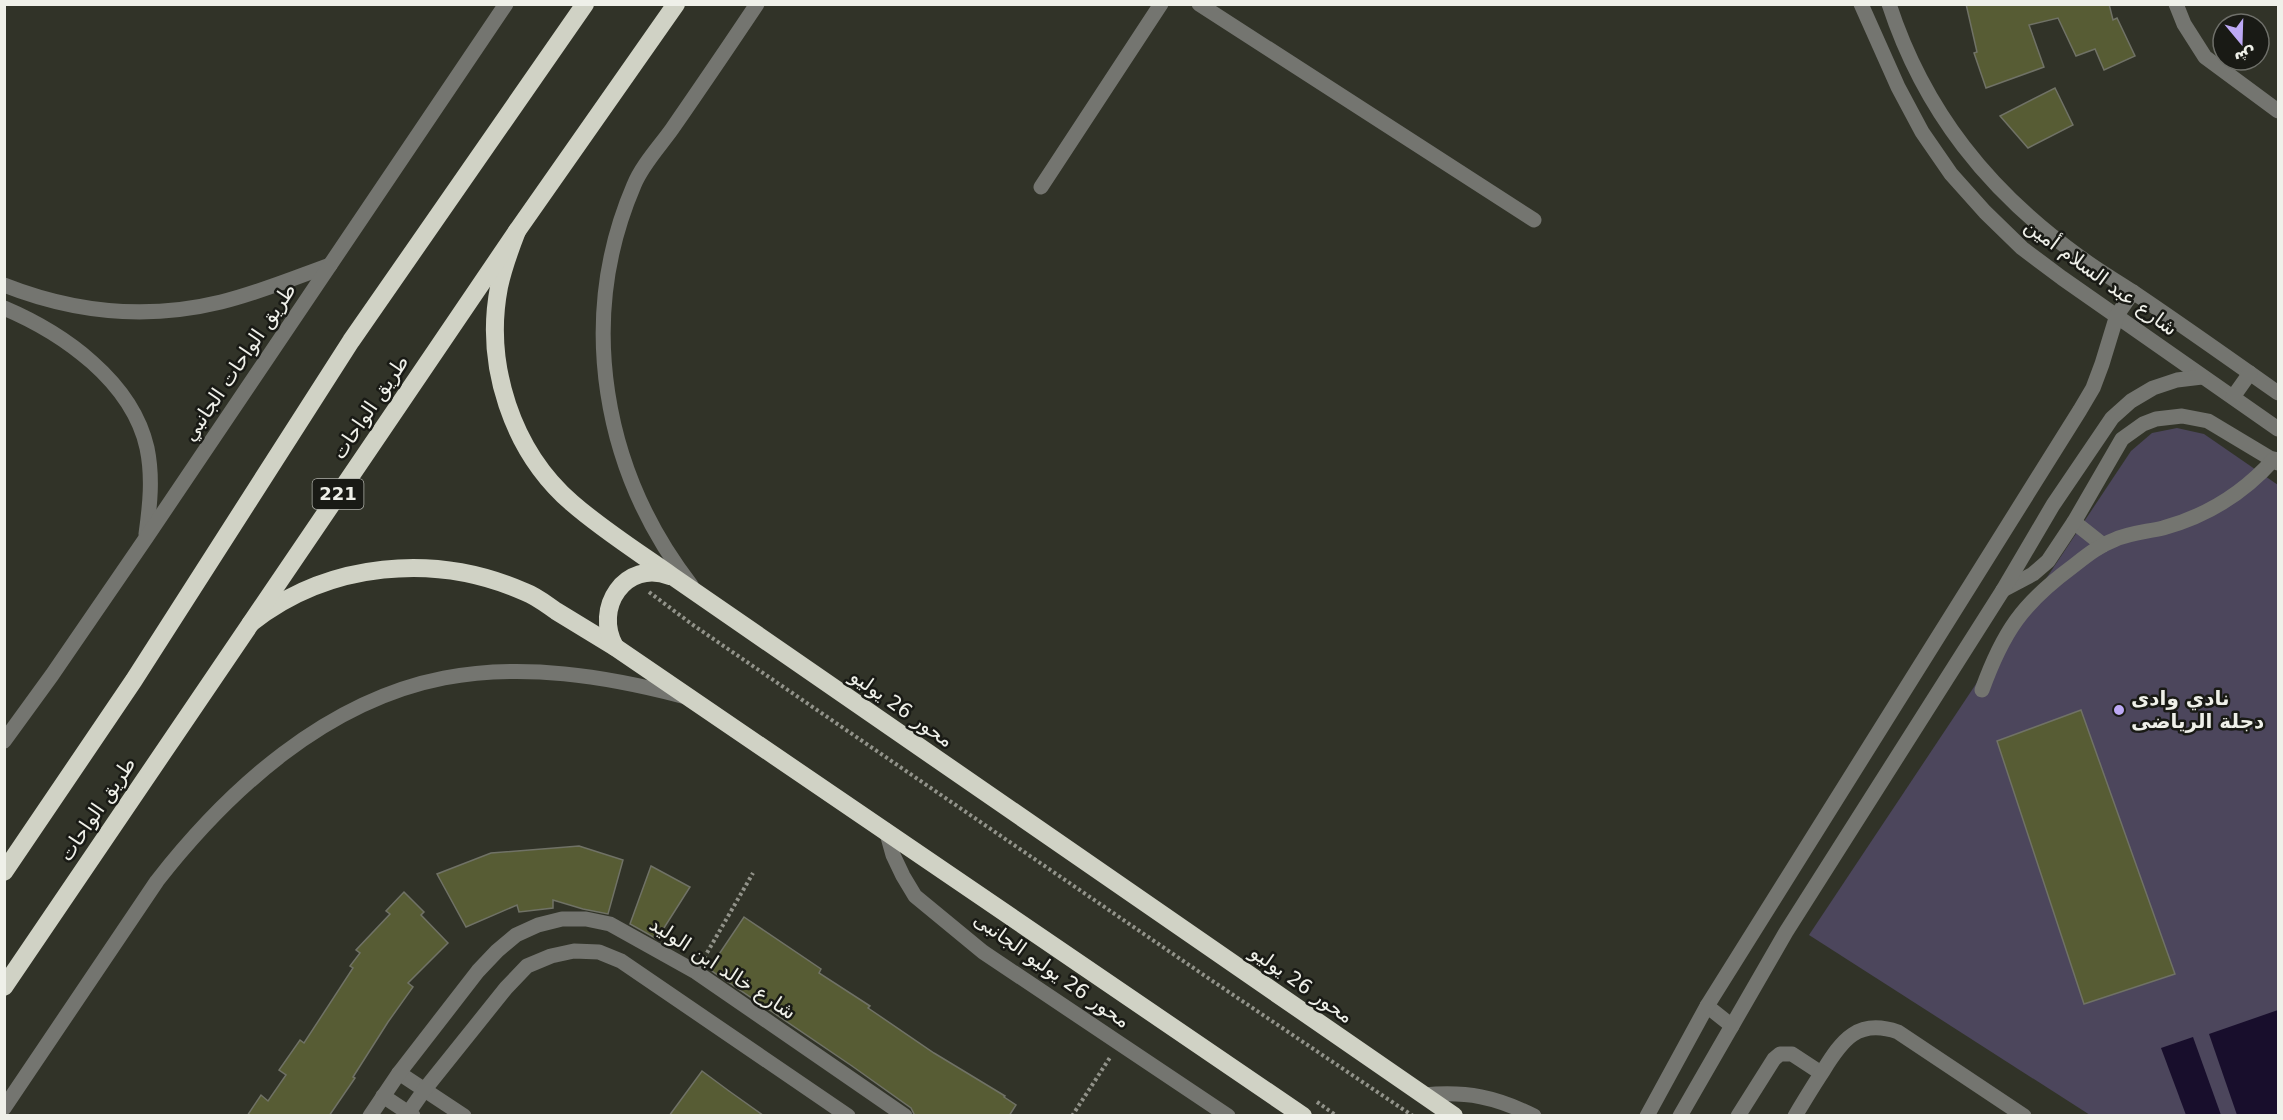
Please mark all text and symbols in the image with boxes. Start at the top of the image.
north arrow [2211,12,2271,72]
text: ش [2232,43,2259,68]
street label: شارع عبد السلام أمين [2020,213,2183,341]
street label: طريق الواحات الجانبي [177,278,302,446]
street label: طريق الواحات [326,350,414,464]
road number: 221 [312,479,364,509]
street label: محور 26 يوليو [845,663,958,752]
place label: نادي وادى دجلة الرياضى [2131,686,2264,733]
marker: نادي وادى دجلة الرياضى [2112,703,2126,717]
street label: طريق الواحات [53,752,141,866]
street label: محور 26 يوليو الجانبى [969,907,1135,1033]
street label: شارع خالد ابن الوليد [645,912,801,1024]
street label: محور 26 يوليو [1245,939,1358,1028]

